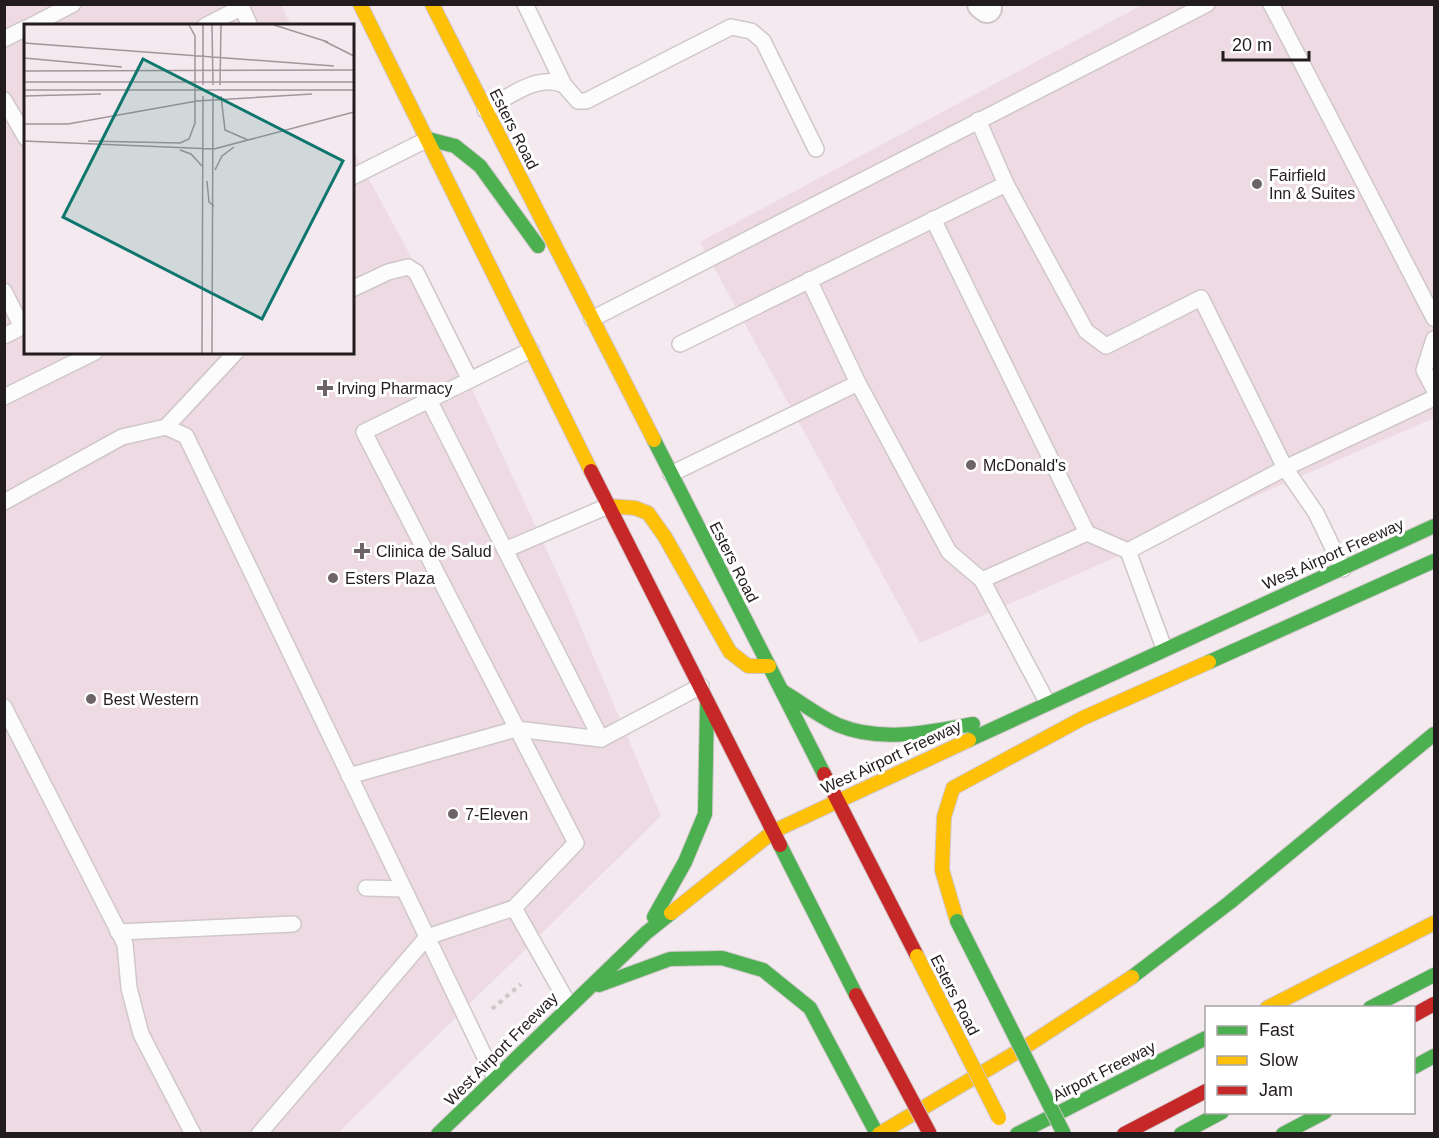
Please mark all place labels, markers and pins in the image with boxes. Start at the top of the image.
place label: Fairfield Inn & Suites [1269,167,1355,202]
marker: Fairfield Inn & Suites [1250,177,1264,191]
place label: Irving Pharmacy [337,380,453,397]
marker: Irving Pharmacy [318,381,332,395]
place label: McDonald's [983,457,1066,474]
marker: McDonald's [964,458,978,472]
marker: Clinica de Salud [353,542,371,560]
place label: Clinica de Salud [376,543,492,560]
place label: Esters Plaza [345,570,435,587]
marker: Esters Plaza [326,571,340,585]
place label: Best Western [103,691,199,708]
marker: Best Western [84,692,98,706]
place label: 7-Eleven [465,806,528,823]
marker: 7-Eleven [446,807,460,821]

